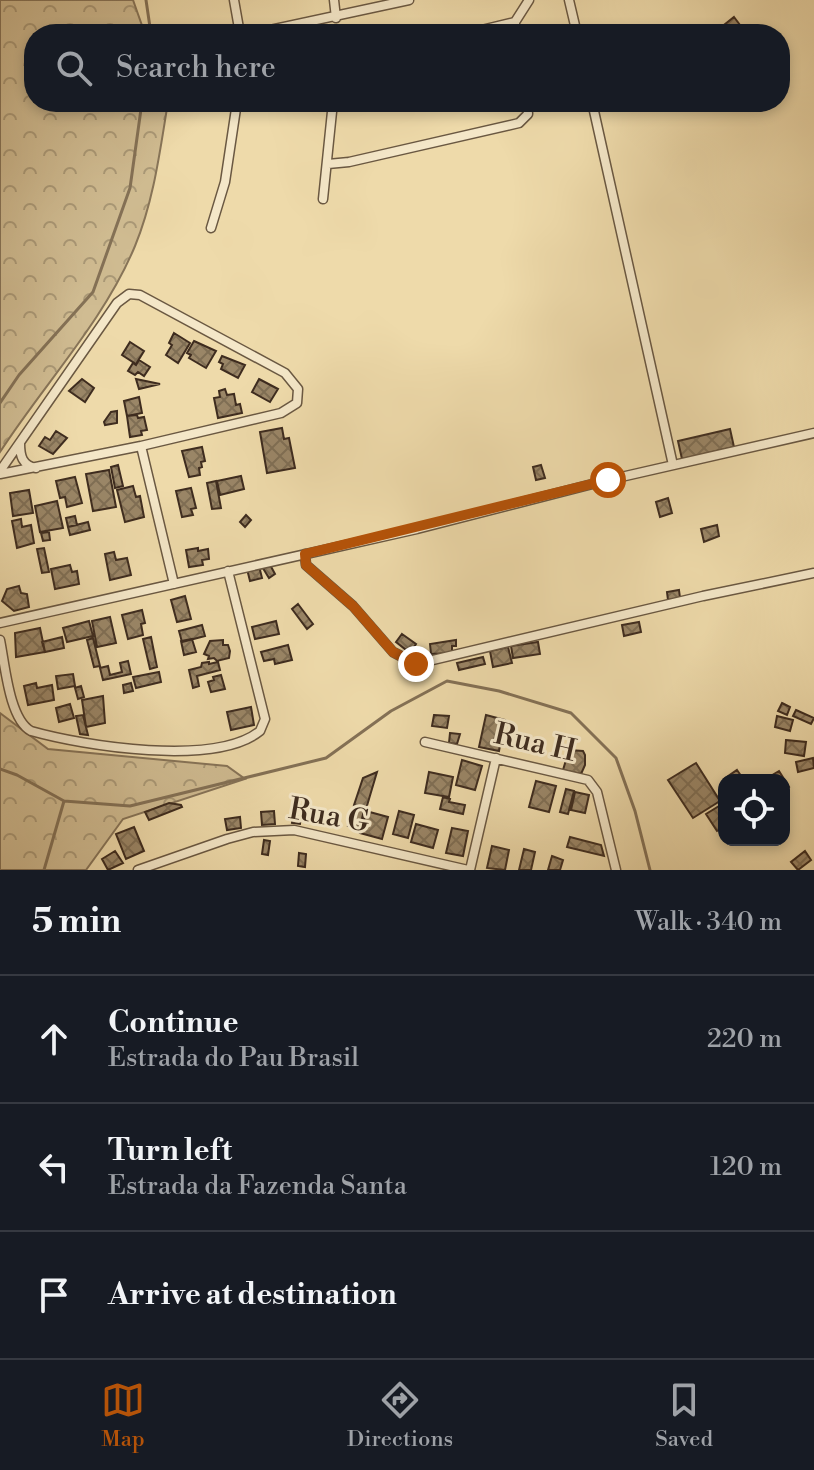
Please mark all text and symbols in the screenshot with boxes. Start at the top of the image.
search box [24,24,790,112]
icon: search [52,46,96,90]
text: Search here [116,49,276,87]
route start [590,462,626,498]
route end [398,646,434,682]
street label: Rua H [490,715,580,771]
map controls [718,774,790,846]
button: locate [718,774,790,846]
street label: Rua G [286,790,372,842]
text: 5 min [32,901,121,943]
text: Walk · 340 m [635,906,782,938]
text: Continue [108,1004,239,1042]
icon: ahead [32,1017,76,1061]
text: 220 m [707,1023,782,1055]
text: Estrada do Pau Brasil [108,1042,359,1074]
text: Turn left [108,1132,232,1170]
icon: left [32,1145,76,1189]
text: 120 m [710,1151,782,1183]
text: Estrada da Fazenda Santa [108,1170,407,1202]
icon: arrive [32,1273,76,1317]
text: Arrive at destination [108,1276,397,1314]
tab: Map [101,1378,145,1453]
tab: Directions [347,1378,453,1453]
tab: Saved [655,1378,713,1453]

